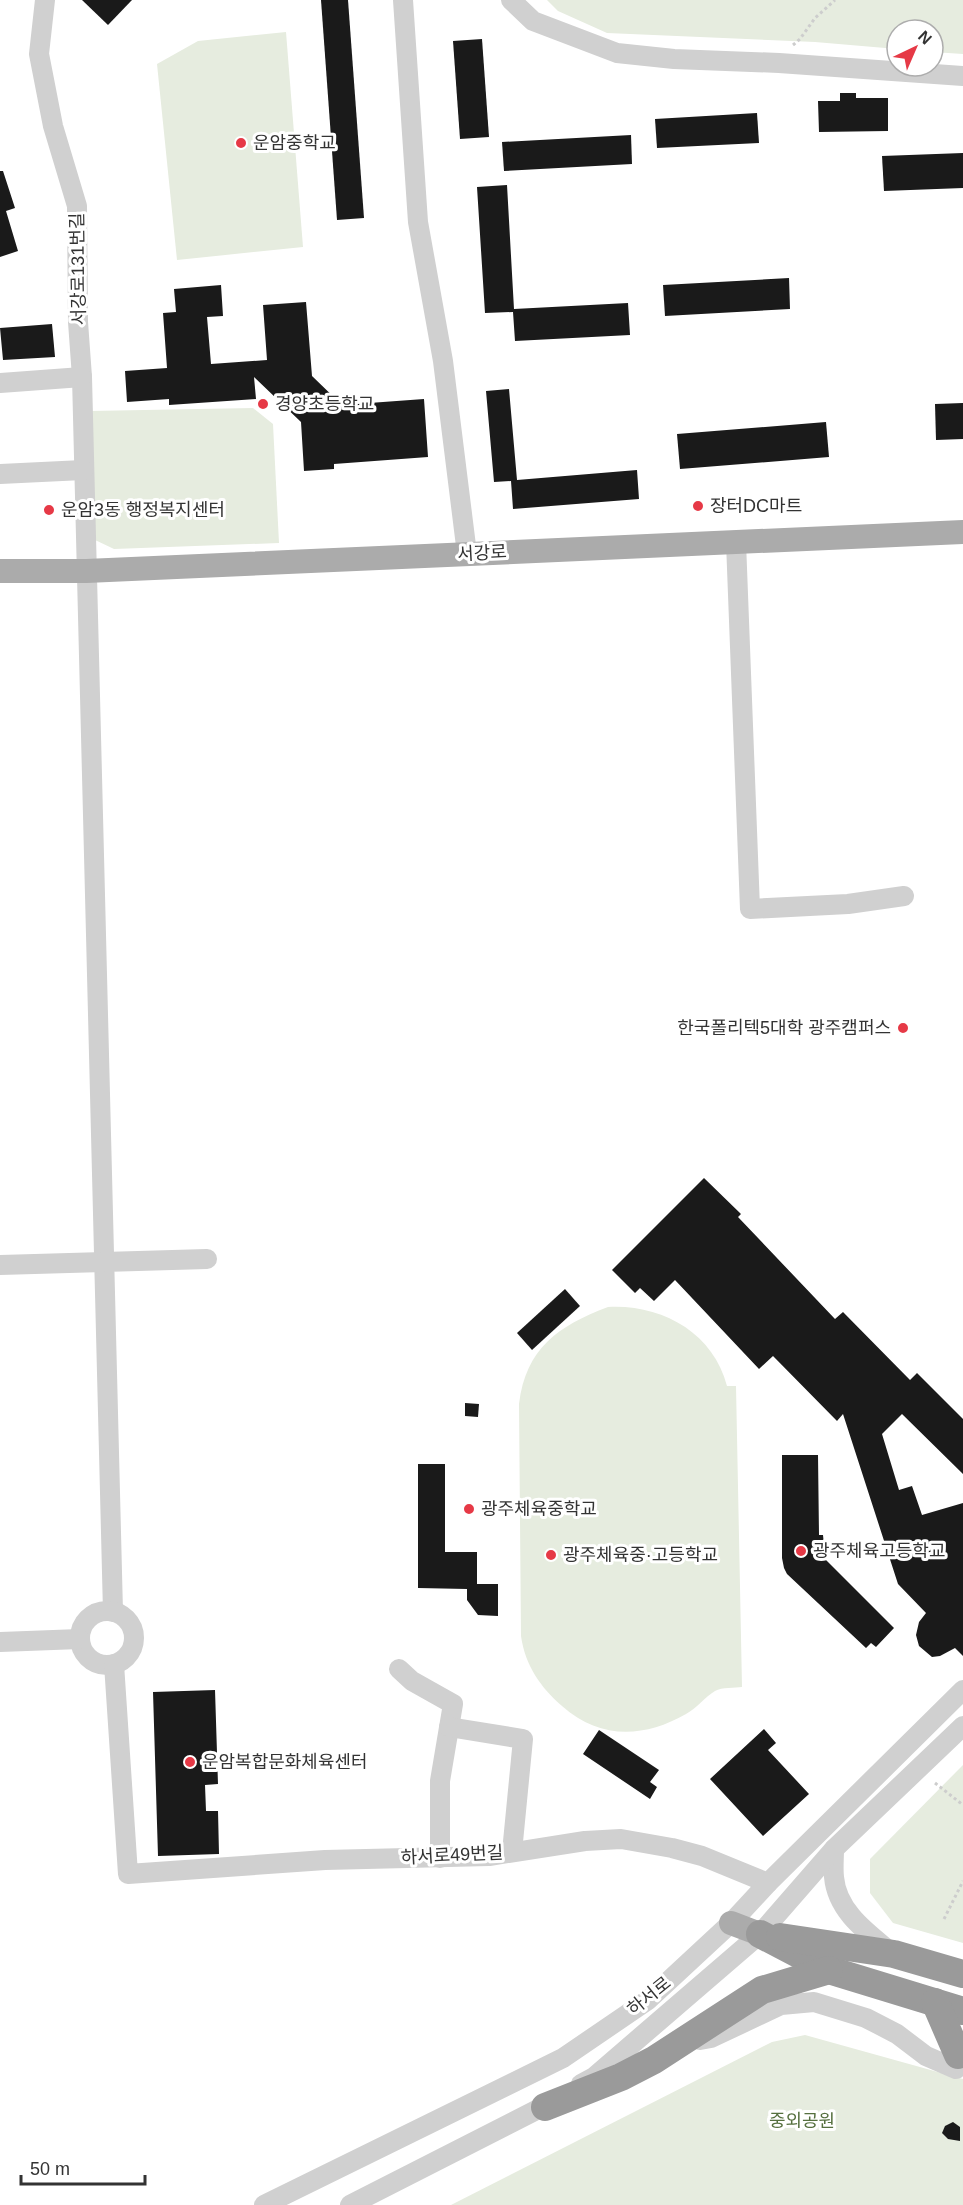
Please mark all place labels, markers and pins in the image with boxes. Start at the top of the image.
place label: 운암중학교 [253,133,336,153]
marker: 운암중학교 [234,136,248,150]
place label: 경양초등학교 [275,394,374,414]
marker: 경양초등학교 [256,397,270,411]
place label: 장터DC마트 [710,496,802,516]
marker: 장터DC마트 [691,499,705,513]
place label: 운암3동 행정복지센터 [61,500,225,520]
marker: 운암3동 행정복지센터 [42,503,56,517]
place label: 한국폴리텍5대학 광주캠퍼스 [677,1018,891,1038]
marker: 한국폴리텍5대학 광주캠퍼스 [896,1021,910,1035]
place label: 광주체육중학교 [481,1499,597,1519]
marker: 광주체육중학교 [462,1502,476,1516]
place label: 광주체육고등학교 [813,1541,945,1561]
marker: 광주체육고등학교 [794,1544,808,1558]
place label: 광주체육중·고등학교 [563,1545,718,1565]
marker: 광주체육중·고등학교 [544,1548,558,1562]
place label: 운암복합문화체육센터 [202,1752,368,1772]
marker: 운암복합문화체육센터 [183,1755,197,1769]

